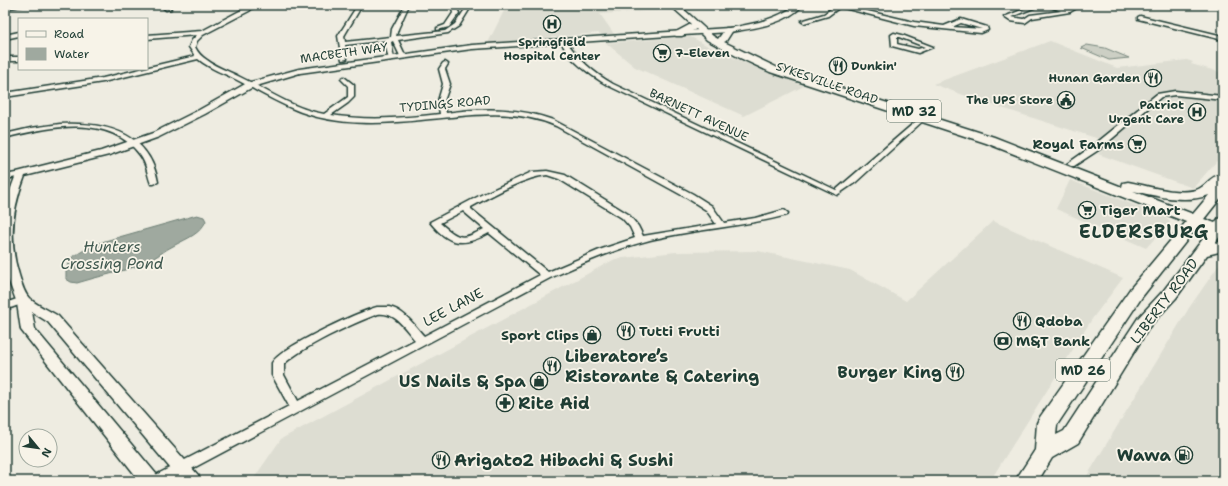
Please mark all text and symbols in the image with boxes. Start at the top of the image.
hospital icon: Springfield Hospital Center [542,14,562,34]
legend [18,18,148,70]
text: Road [54,26,85,42]
place label: Springfield Hospital Center [503,34,601,64]
street label: MACBETH WAY [299,39,390,67]
supermarket icon: 7-Eleven [652,43,672,63]
place label: 7-Eleven [675,45,730,61]
text: Water [54,46,90,62]
restaurant icon: Dunkin' [828,56,848,76]
street label: SYKESVILLE ROAD [774,58,880,108]
place label: Dunkin' [851,58,897,74]
restaurant icon: Hunan Garden [1143,68,1163,88]
place label: Hunan Garden [1049,70,1140,86]
street label: BARNETT AVENUE [647,85,751,145]
public building icon: The UPS Store [1056,90,1076,110]
street label: TYDINGS ROAD [399,92,491,116]
place label: The UPS Store [966,92,1053,108]
place label: Patriot Urgent Care [1108,97,1184,127]
road number: MD 32 [887,100,941,122]
hospital icon: Patriot Urgent Care [1187,102,1207,122]
supermarket icon: Royal Farms [1127,134,1147,154]
place label: Royal Farms [1033,135,1124,153]
supermarket icon: Tiger Mart [1077,200,1097,220]
place label: Tiger Mart [1100,201,1181,219]
district label: ELDERSBURG [1079,220,1209,244]
water label: Hunters Crossing Pond [61,237,164,274]
street label: LIBERTY ROAD [1126,255,1202,347]
street label: LEE LANE [420,283,487,330]
restaurant icon: Qdoba [1012,311,1032,331]
place label: Qdoba [1035,312,1083,330]
restaurant icon: Tutti Frutti [616,321,636,341]
place label: Tutti Frutti [639,322,720,340]
shop icon: Sport Clips [582,325,602,345]
place label: Sport Clips [501,326,579,344]
bank icon: M&T Bank [993,331,1013,351]
place label: M&T Bank [1016,332,1090,350]
place label: Liberatore’s Ristorante & Catering [565,345,759,387]
restaurant icon: Liberatore’s Ristorante & Catering [542,356,562,376]
road number: MD 26 [1056,359,1110,381]
place label: Burger King [837,361,942,383]
restaurant icon: Burger King [945,362,965,382]
place label: US Nails & Spa [399,370,526,392]
shop icon: US Nails & Spa [529,371,549,391]
place label: Rite Aid [518,392,590,414]
pharmacy icon: Rite Aid [495,393,515,413]
north arrow [18,428,58,468]
place label: Wawa [1117,444,1171,466]
text: N [37,445,55,460]
fuel station icon: Wawa [1174,445,1194,465]
place label: Arigato2 Hibachi & Sushi [454,449,674,471]
restaurant icon: Arigato2 Hibachi & Sushi [431,450,451,470]

